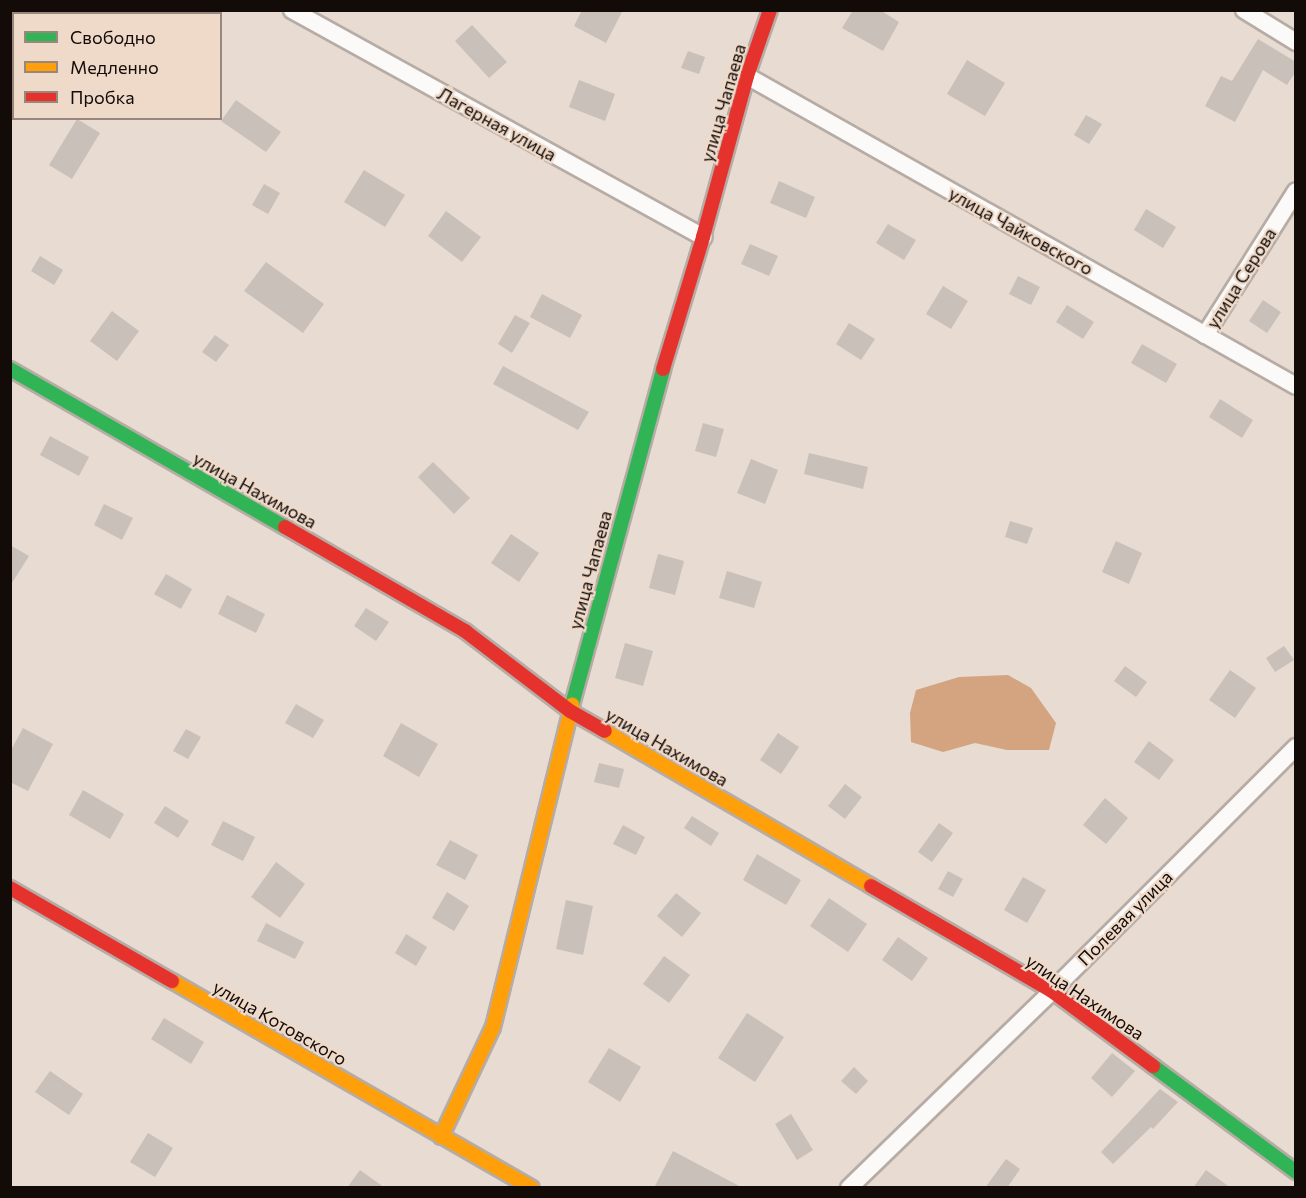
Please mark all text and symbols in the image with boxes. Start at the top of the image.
legend [12,12,222,120]
text: Свободно [70,26,156,48]
street label: улица Чапаева [696,41,750,165]
text: Медленно [70,56,159,78]
street label: Лагерная улица [434,82,560,166]
text: Пробка [70,86,135,108]
street label: улица Чайковского [945,182,1097,280]
street label: улица Серова [1201,224,1281,332]
street label: улица Нахимова [189,447,321,533]
street label: улица Чапаева [564,508,616,632]
street label: улица Нахимова [602,703,732,791]
street label: Полевая улица [1073,866,1177,970]
street label: улица Нахимова [1022,950,1148,1044]
street label: улица Котовского [209,976,351,1070]

